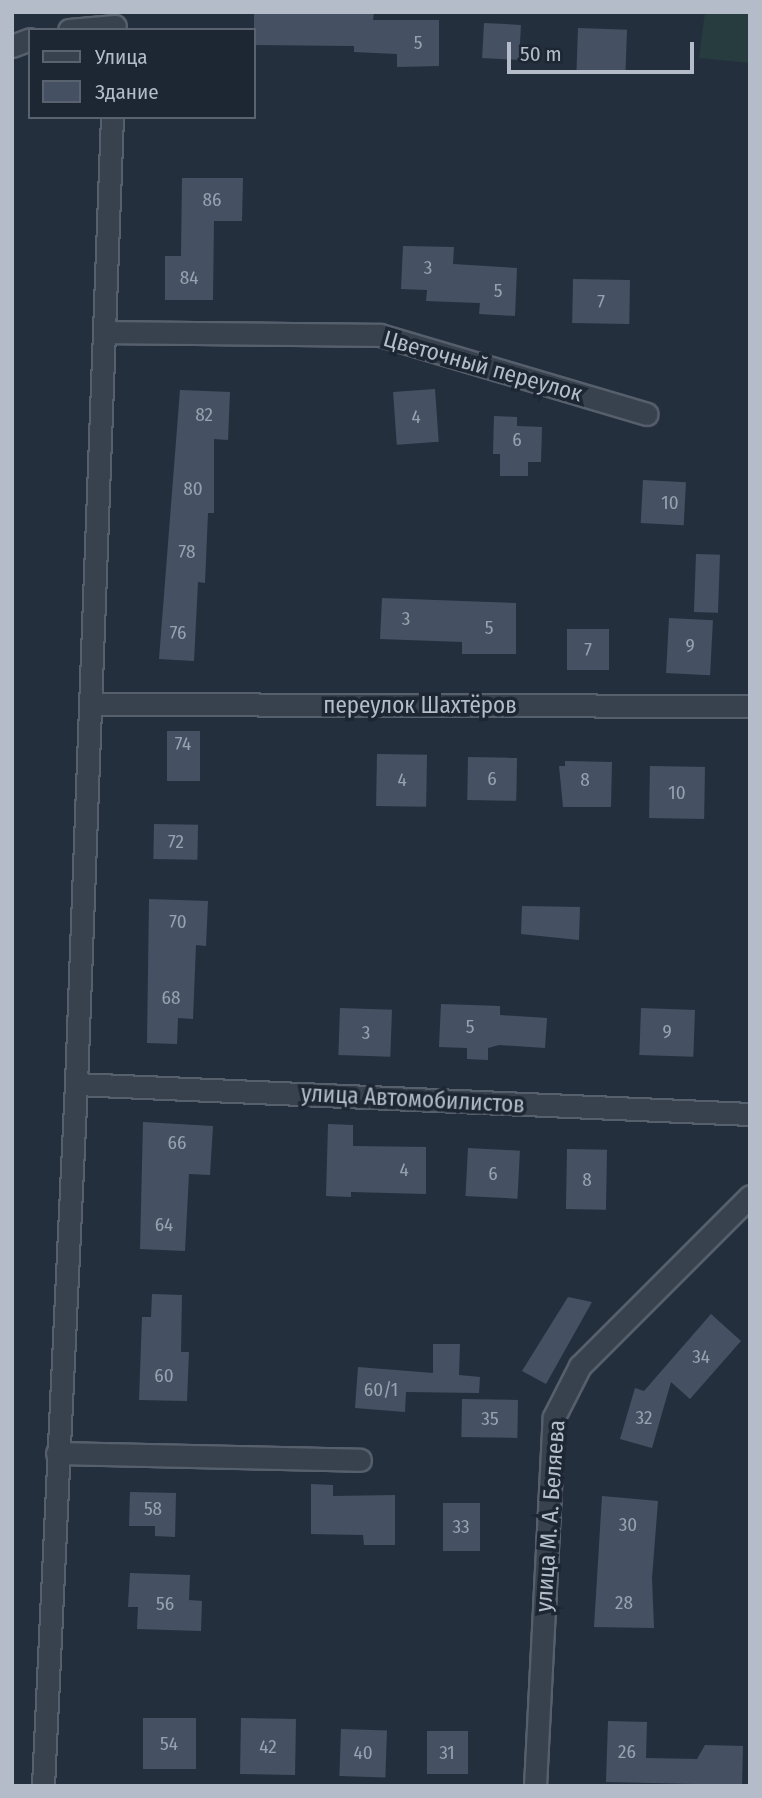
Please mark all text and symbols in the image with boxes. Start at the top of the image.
legend [28,28,256,119]
scale bar [510,28,697,72]
house number: 5 [414,32,422,54]
text: 50 m [520,41,562,67]
text: Улица [95,44,148,70]
text: Здание [95,79,159,105]
house number: 86 [203,189,221,211]
house number: 3 [424,257,432,279]
house number: 84 [180,267,198,289]
house number: 5 [494,280,502,302]
house number: 7 [597,291,605,313]
street label: Цветочный переулок [380,324,586,408]
house number: 82 [195,404,213,426]
house number: 4 [411,406,421,428]
house number: 6 [512,429,522,451]
house number: 80 [183,478,203,500]
house number: 10 [661,492,679,514]
house number: 78 [179,541,195,563]
house number: 3 [402,608,410,630]
house number: 5 [485,617,493,639]
house number: 76 [170,622,186,644]
house number: 9 [685,635,695,657]
house number: 7 [584,639,592,661]
street label: переулок Шахтёров [323,691,517,719]
house number: 74 [175,733,191,755]
house number: 6 [487,768,497,790]
house number: 4 [397,769,407,791]
house number: 8 [580,769,590,791]
house number: 10 [668,782,686,804]
house number: 72 [168,831,184,853]
house number: 70 [169,911,187,933]
house number: 68 [162,987,180,1009]
house number: 5 [466,1016,474,1038]
house number: 9 [662,1021,672,1043]
house number: 3 [362,1022,370,1044]
street label: улица Автомобилистов [300,1079,526,1119]
house number: 66 [168,1132,186,1154]
house number: 4 [399,1159,409,1181]
house number: 6 [488,1163,498,1185]
house number: 8 [582,1169,592,1191]
house number: 64 [155,1214,173,1236]
house number: 34 [692,1346,710,1368]
house number: 60 [154,1365,174,1387]
house number: 60/1 [364,1379,398,1401]
house number: 32 [636,1407,652,1429]
house number: 35 [481,1408,499,1430]
street label: улица М. А. Беляева [530,1419,570,1613]
house number: 58 [144,1498,162,1520]
house number: 30 [619,1514,637,1536]
house number: 33 [452,1516,470,1538]
house number: 28 [615,1592,633,1614]
house number: 56 [156,1593,174,1615]
house number: 54 [160,1733,178,1755]
house number: 42 [259,1736,277,1758]
house number: 26 [618,1741,636,1763]
house number: 40 [353,1742,373,1764]
house number: 31 [439,1742,455,1764]

